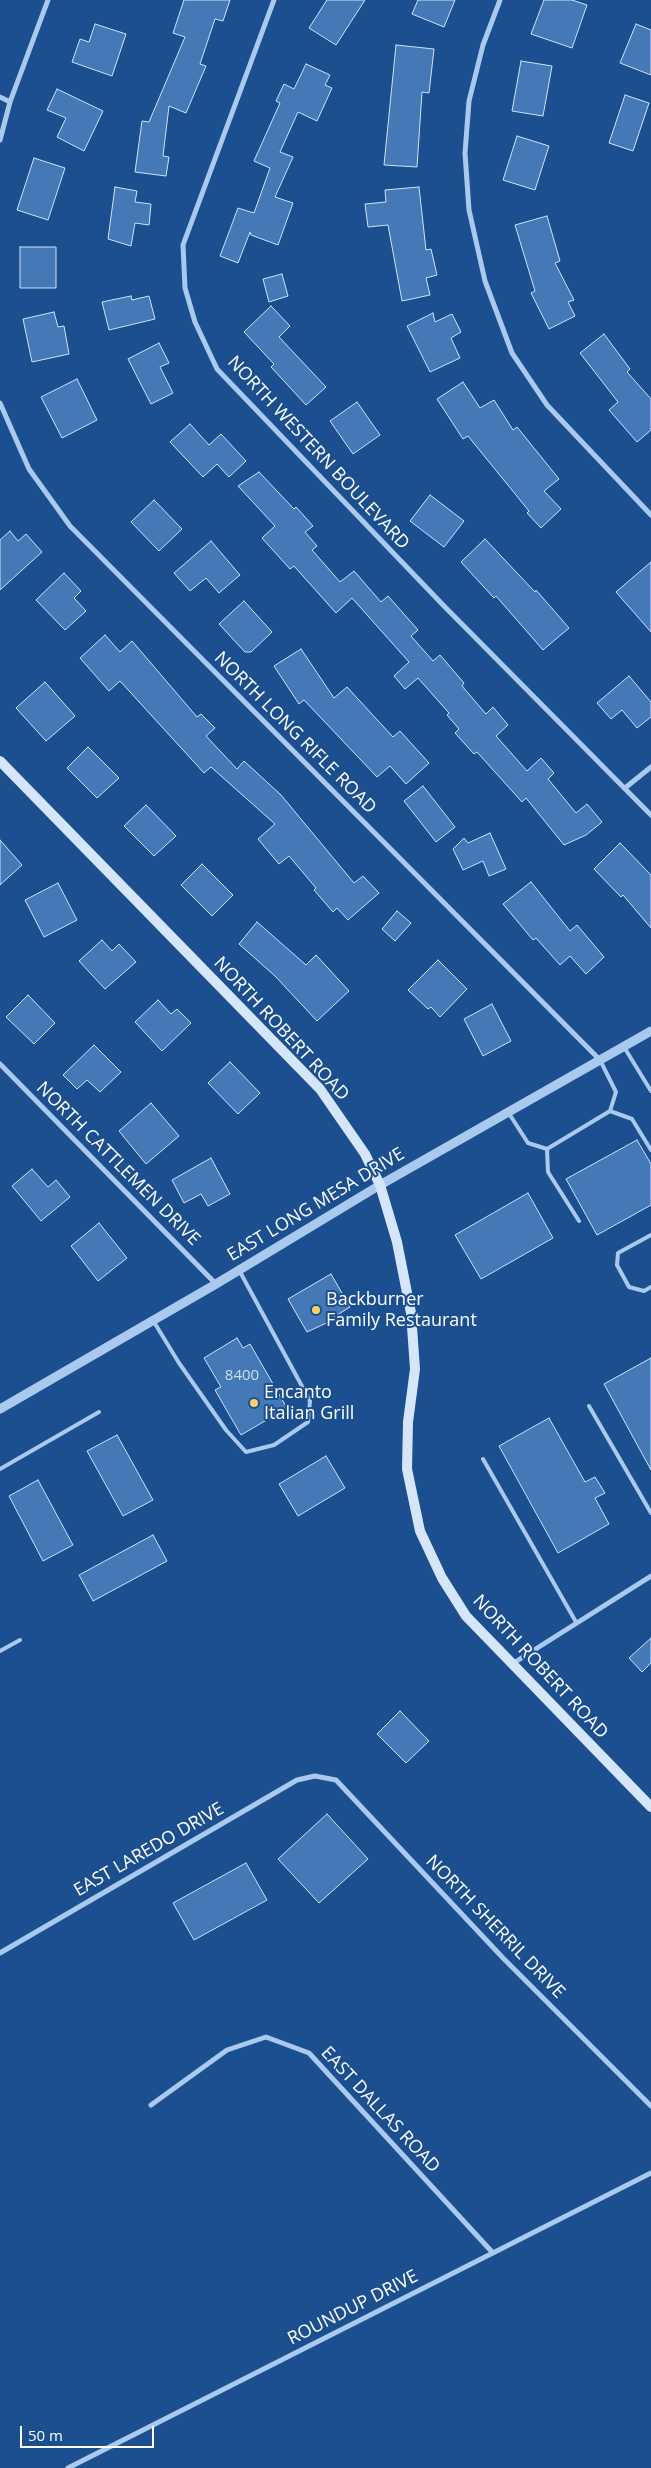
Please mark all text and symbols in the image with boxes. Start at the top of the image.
street label: NORTH WESTERN BOULEVARD [223,352,413,554]
street label: NORTH LONG RIFLE ROAD [209,647,381,819]
street label: NORTH ROBERT ROAD [209,953,353,1105]
street label: NORTH CATTLEMEN DRIVE [32,1078,204,1250]
street label: EAST LONG MESA DRIVE [224,1144,408,1266]
place label: Backburner Family Restaurant [326,1289,477,1332]
marker: Backburner Family Restaurant [310,1304,322,1316]
house number: 8400 [225,1367,259,1385]
place label: Encanto Italian Grill [264,1382,354,1425]
marker: Encanto Italian Grill [248,1397,260,1409]
street label: NORTH ROBERT ROAD [468,1591,612,1743]
street label: EAST LAREDO DRIVE [70,1798,228,1902]
street label: NORTH SHERRIL DRIVE [421,1851,569,2003]
street label: EAST DALLAS ROAD [316,2042,444,2178]
street label: ROUNDUP DRIVE [284,2266,422,2350]
scale bar [22,2416,156,2448]
text: 50 m [28,2425,63,2445]

